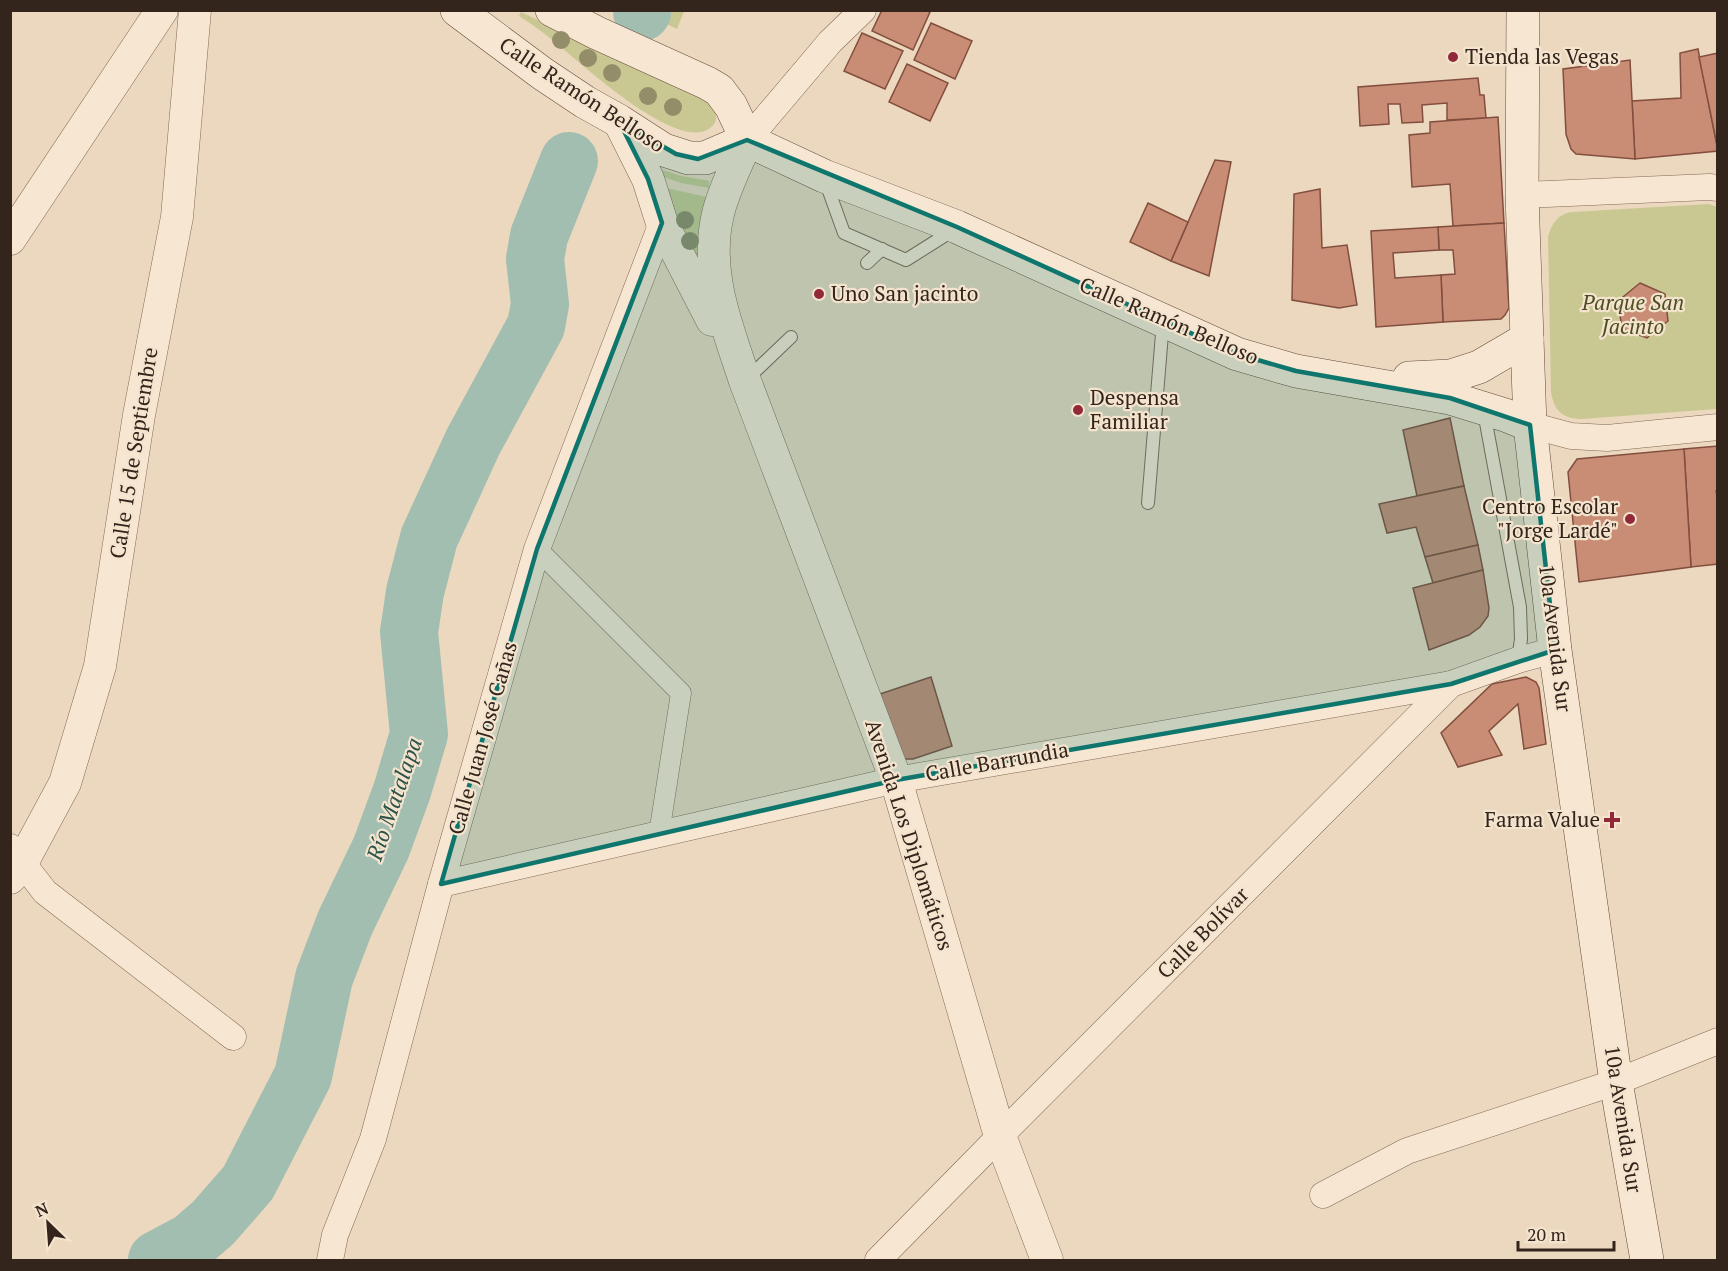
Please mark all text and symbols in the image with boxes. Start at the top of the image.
street label: Calle Ramón Belloso [494,30,671,158]
place label: Tienda las Vegas [1465,42,1619,70]
marker: Tienda las Vegas [1446,50,1460,64]
street label: Calle Ramón Belloso [1075,270,1263,371]
place label: Uno San jacinto [831,279,978,307]
marker: Uno San jacinto [812,287,826,301]
park label: Parque San Jacinto [1581,288,1684,340]
street label: Calle 15 de Septiembre [102,345,164,561]
place label: Despensa Familiar [1090,383,1180,435]
marker: Despensa Familiar [1071,403,1085,417]
place label: Centro Escolar "Jorge Lardé" [1482,492,1618,544]
marker: Centro Escolar "Jorge Lardé" [1623,512,1637,526]
street label: 10a Avenida Sur [1533,562,1579,713]
street label: Calle Juan José Cañas [441,638,523,838]
street label: Avenida Los Diplomáticos [859,716,961,954]
water label: Río Matalapa [359,734,428,865]
street label: Calle Barrundia [923,735,1071,787]
place label: Farma Value [1484,805,1600,833]
marker: Farma Value [1605,813,1619,827]
street label: Calle Bolívar [1150,880,1254,984]
street label: 10a Avenida Sur [1599,1043,1649,1195]
north arrow [18,1193,78,1253]
text: N [32,1197,52,1222]
scale bar [1518,1214,1614,1252]
text: 20 m [1527,1222,1567,1246]

